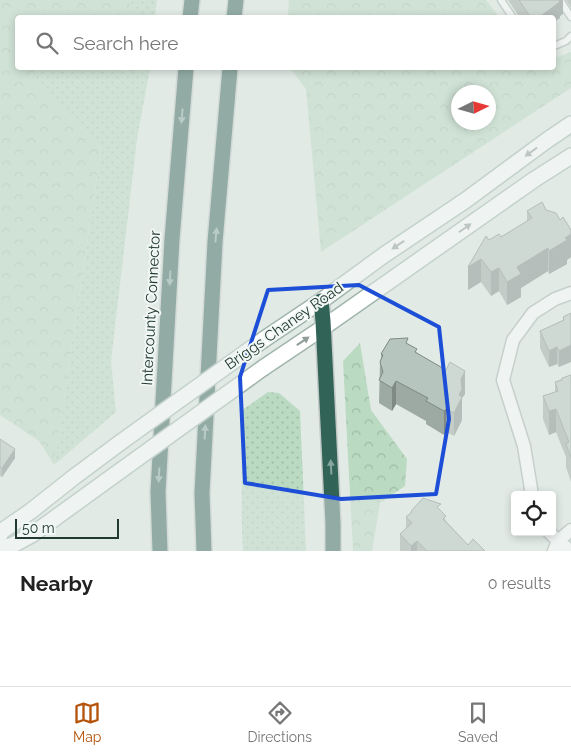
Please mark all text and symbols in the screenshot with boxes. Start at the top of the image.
search box [15,15,556,70]
icon: search [33,29,61,57]
text: Search here [73,32,179,54]
north arrow [451,85,496,130]
one-way arrow [178,108,186,124]
one-way arrow [524,147,538,157]
one-way arrow [459,223,472,233]
one-way arrow [212,227,220,243]
street label: Intercounty Connector [138,229,164,386]
one-way arrow [391,240,405,250]
one-way arrow [165,270,173,286]
street label: Briggs Chaney Road [221,278,347,374]
one-way arrow [297,336,310,346]
one-way arrow [202,424,210,440]
one-way arrow [326,459,334,475]
one-way arrow [154,468,162,484]
map controls [511,491,556,536]
button: locate [511,491,556,536]
scale bar [15,516,119,539]
text: 50 m [22,520,55,536]
text: Nearby [20,571,93,596]
text: 0 results [488,574,551,593]
tab: Map [73,699,101,745]
tab: Directions [247,699,312,745]
tab: Saved [458,699,498,745]

